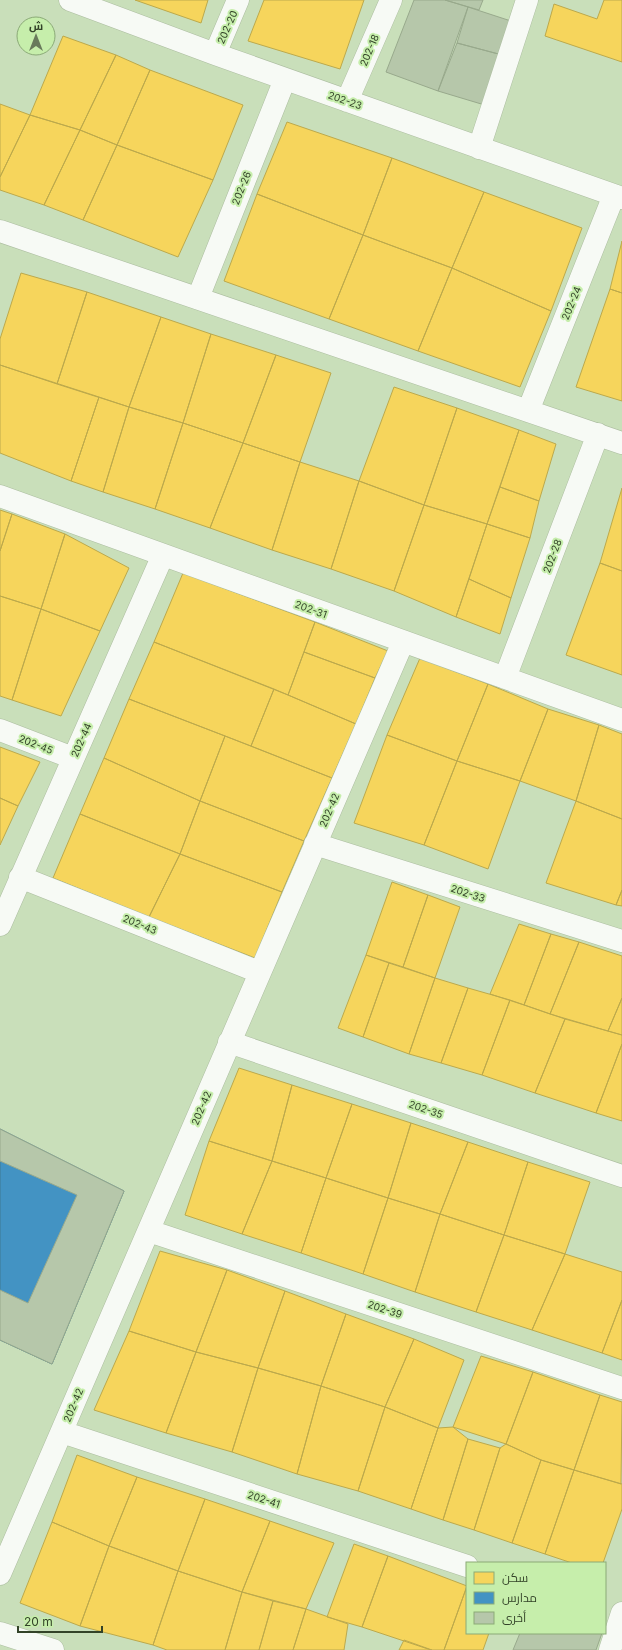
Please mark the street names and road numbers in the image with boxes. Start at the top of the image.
street label: 202-20 [214,8,240,46]
street label: 202-18 [357,32,381,68]
street label: 202-23 [326,89,364,111]
street label: 202-26 [229,169,253,207]
street label: 202-24 [559,284,583,322]
street label: 202-28 [540,537,564,575]
street label: 202-31 [293,598,329,620]
street label: 202-44 [68,721,94,759]
street label: 202-45 [17,732,55,756]
street label: 202-42 [317,791,341,829]
street label: 202-33 [449,882,487,904]
street label: 202-43 [121,912,159,936]
street label: 202-42 [189,1089,213,1127]
street label: 202-35 [407,1098,445,1120]
street label: 202-39 [366,1298,404,1320]
street label: 202-42 [61,1386,85,1424]
street label: 202-41 [246,1488,282,1510]

